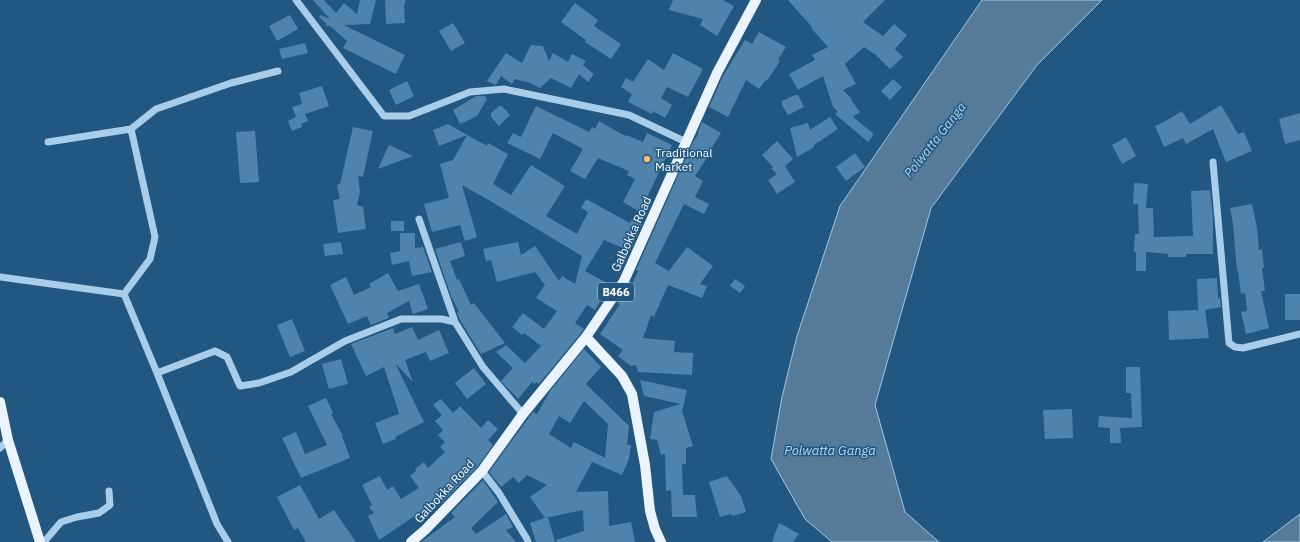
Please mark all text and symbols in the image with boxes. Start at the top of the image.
water label: Polwatta Ganga [900,99,970,181]
place label: Traditional Market [655,145,712,174]
marker: Traditional Market [642,154,652,164]
street label: Galbokka Road [608,194,654,274]
road number: B466 [598,283,634,301]
water label: Polwatta Ganga [784,442,876,459]
street label: Galbokka Road [411,456,477,526]

